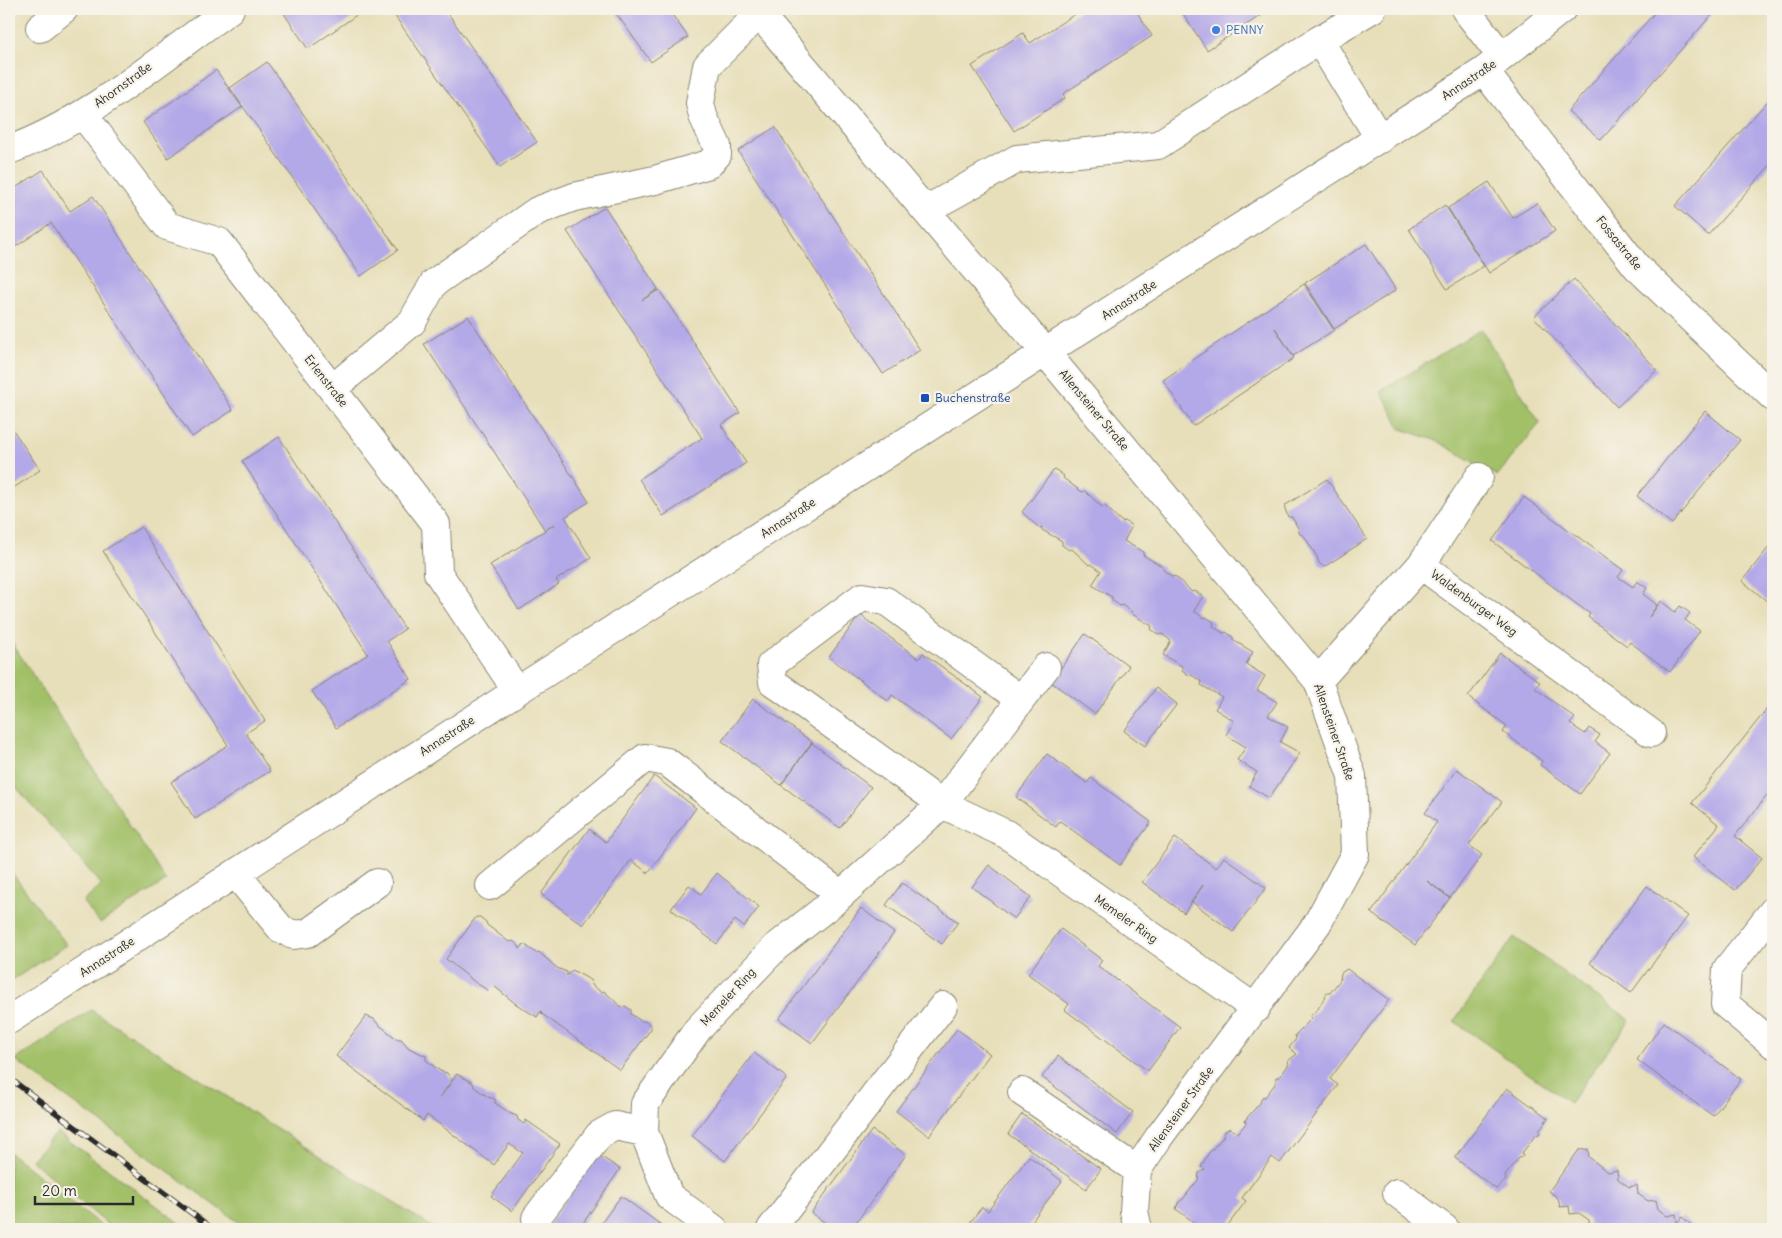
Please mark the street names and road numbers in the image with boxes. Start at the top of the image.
street label: Annastraße [1439,56,1499,103]
street label: Ahornstraße [91,59,154,110]
street label: Fossastraße [1593,213,1646,273]
street label: Annastraße [1098,276,1159,323]
street label: Erlenstraße [301,352,351,410]
street label: Allensteiner Straße [1056,366,1133,453]
street label: Annastraße [757,494,818,541]
street label: Waldenburger Weg [1428,566,1521,639]
street label: Allensteiner Straße [1311,681,1358,782]
street label: Annastraße [416,712,477,759]
street label: Memeler Ring [1092,891,1161,946]
street label: Annastraße [76,933,137,980]
street label: Memeler Ring [697,964,758,1029]
street label: Allensteiner Straße [1145,1063,1216,1154]

